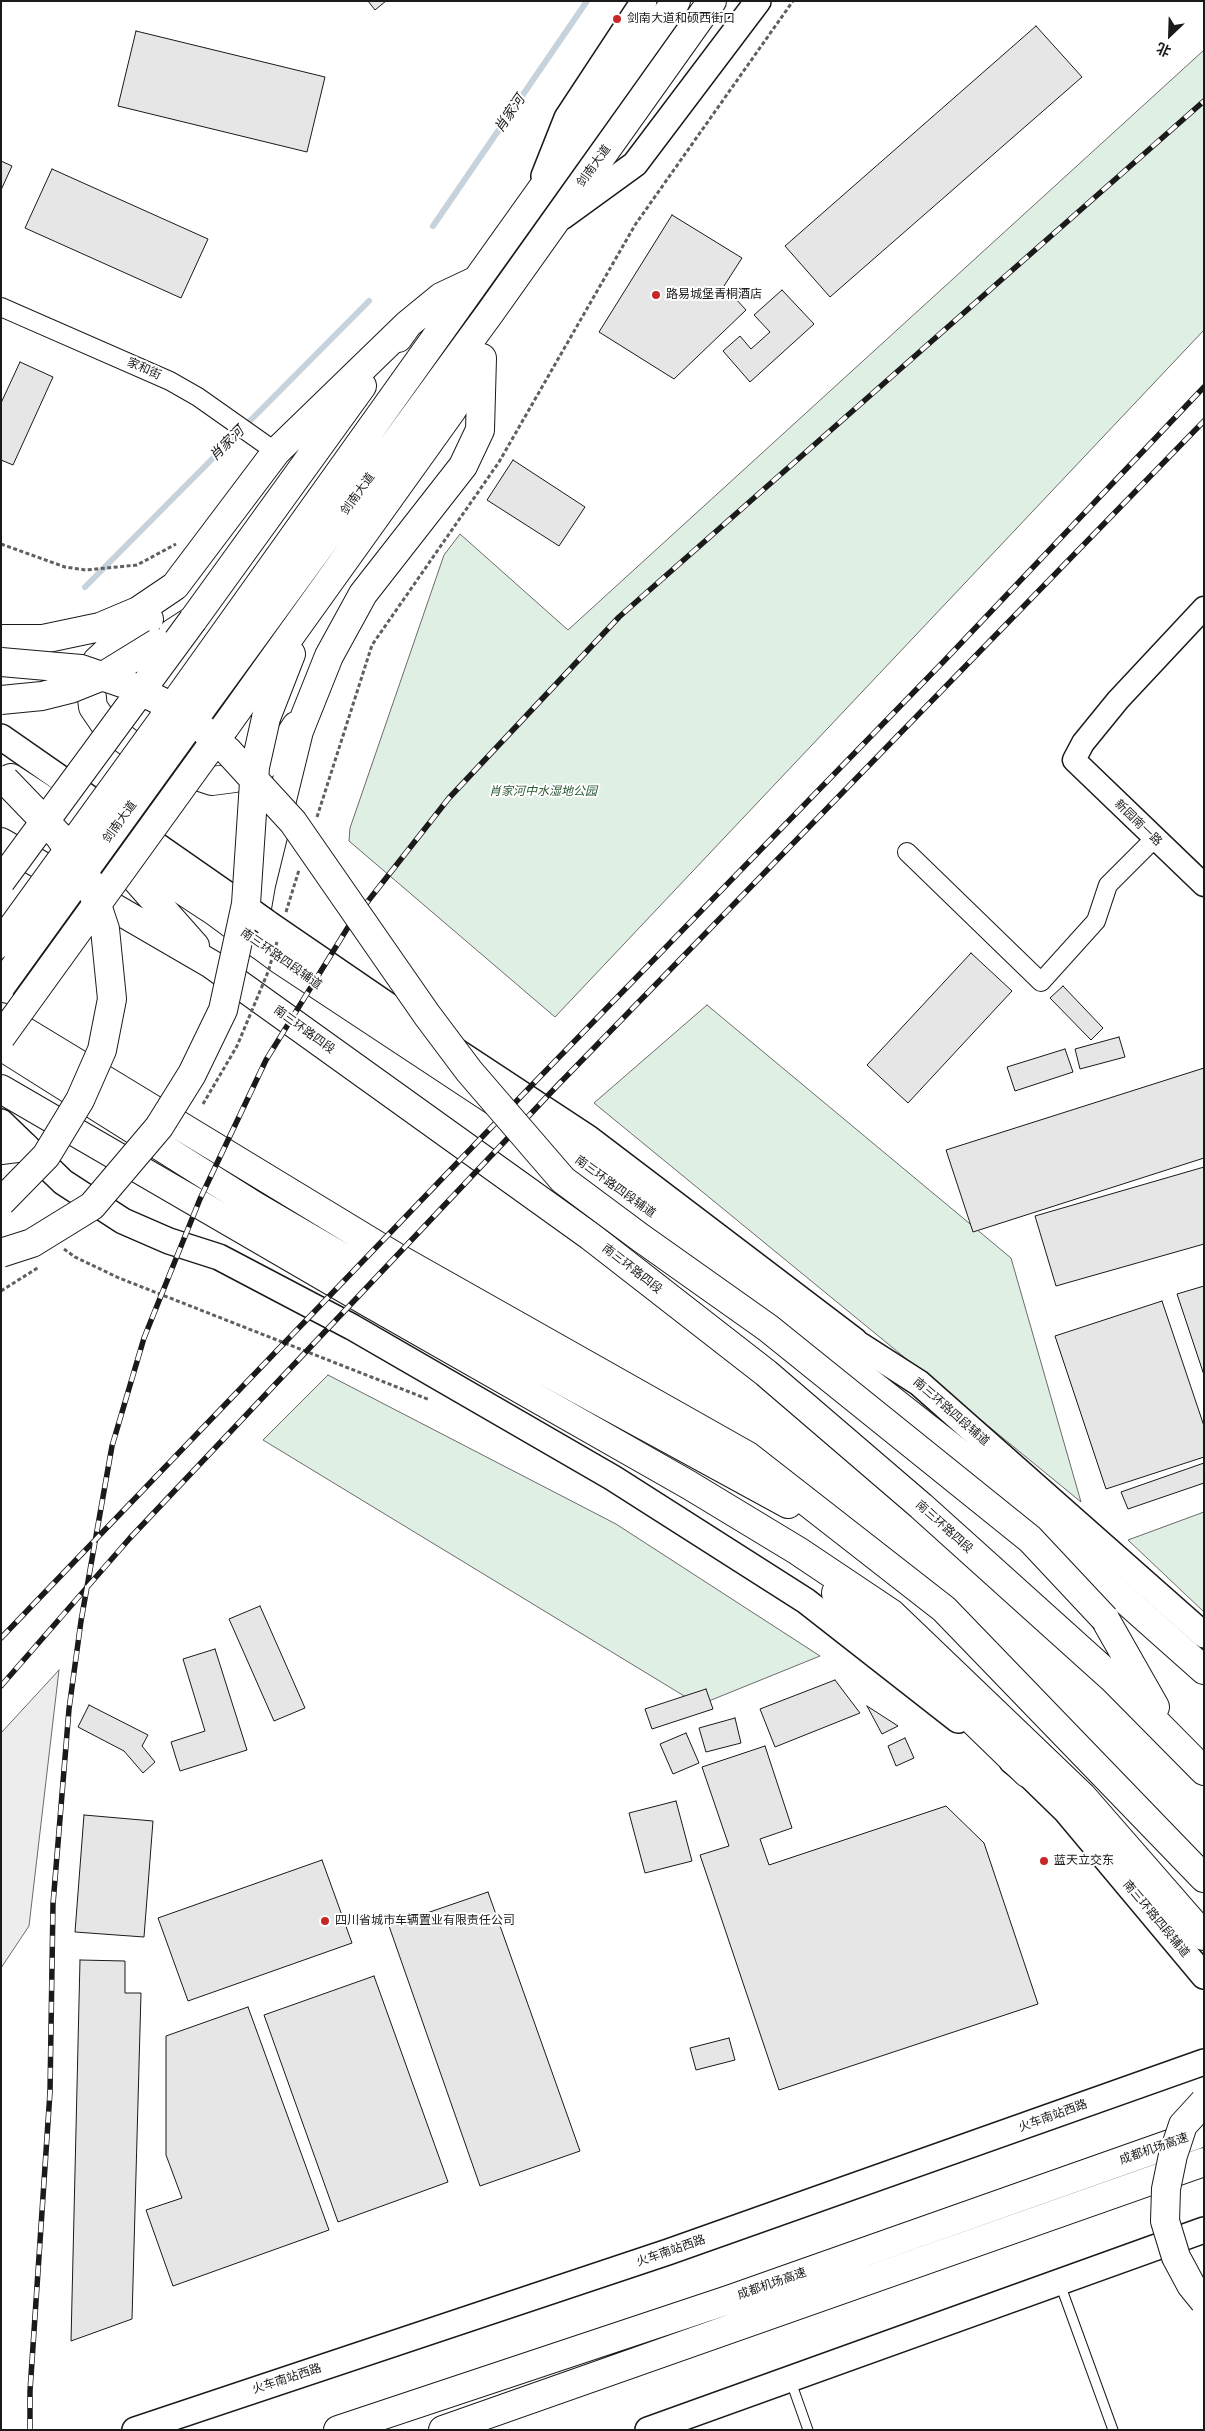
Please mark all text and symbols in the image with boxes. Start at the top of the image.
north arrow [1145,10,1195,60]
place label: 剑南大道和硕西街口 [627,12,735,26]
marker: 剑南大道和硕西街口 [611,13,623,25]
text: 北 [1154,39,1174,60]
water label: 肖家河 [491,92,529,136]
street label: 剑南大道 [574,142,614,190]
place label: 路易城堡青桐酒店 [666,288,762,302]
marker: 路易城堡青桐酒店 [650,289,662,301]
street label: 家和街 [125,355,163,383]
water label: 肖家河 [206,423,248,465]
street label: 剑南大道 [338,470,378,518]
park label: 肖家河中水湿地公园 [489,785,597,799]
street label: 新园南一路 [1111,797,1165,849]
street label: 剑南大道 [100,798,140,846]
street label: 南三环路四段辅道 [238,926,324,992]
street label: 南三环路四段 [271,1003,337,1057]
street label: 南三环路四段辅道 [572,1153,658,1221]
street label: 南三环路四段 [599,1241,665,1297]
street label: 南三环路四段辅道 [910,1375,992,1449]
street label: 南三环路四段 [912,1498,976,1556]
place label: 蓝天立交东 [1054,1854,1114,1868]
marker: 蓝天立交东 [1038,1855,1050,1867]
street label: 南三环路四段辅道 [1120,1878,1192,1960]
place label: 四川省城市车辆置业有限责任公司 [335,1914,515,1928]
marker: 四川省城市车辆置业有限责任公司 [319,1915,331,1927]
street label: 火车南站西路 [1017,2097,1089,2135]
street label: 成都机场高速 [1118,2130,1190,2168]
street label: 火车南站西路 [635,2232,707,2270]
street label: 成都机场高速 [736,2265,808,2303]
street label: 火车南站西路 [251,2361,323,2397]

